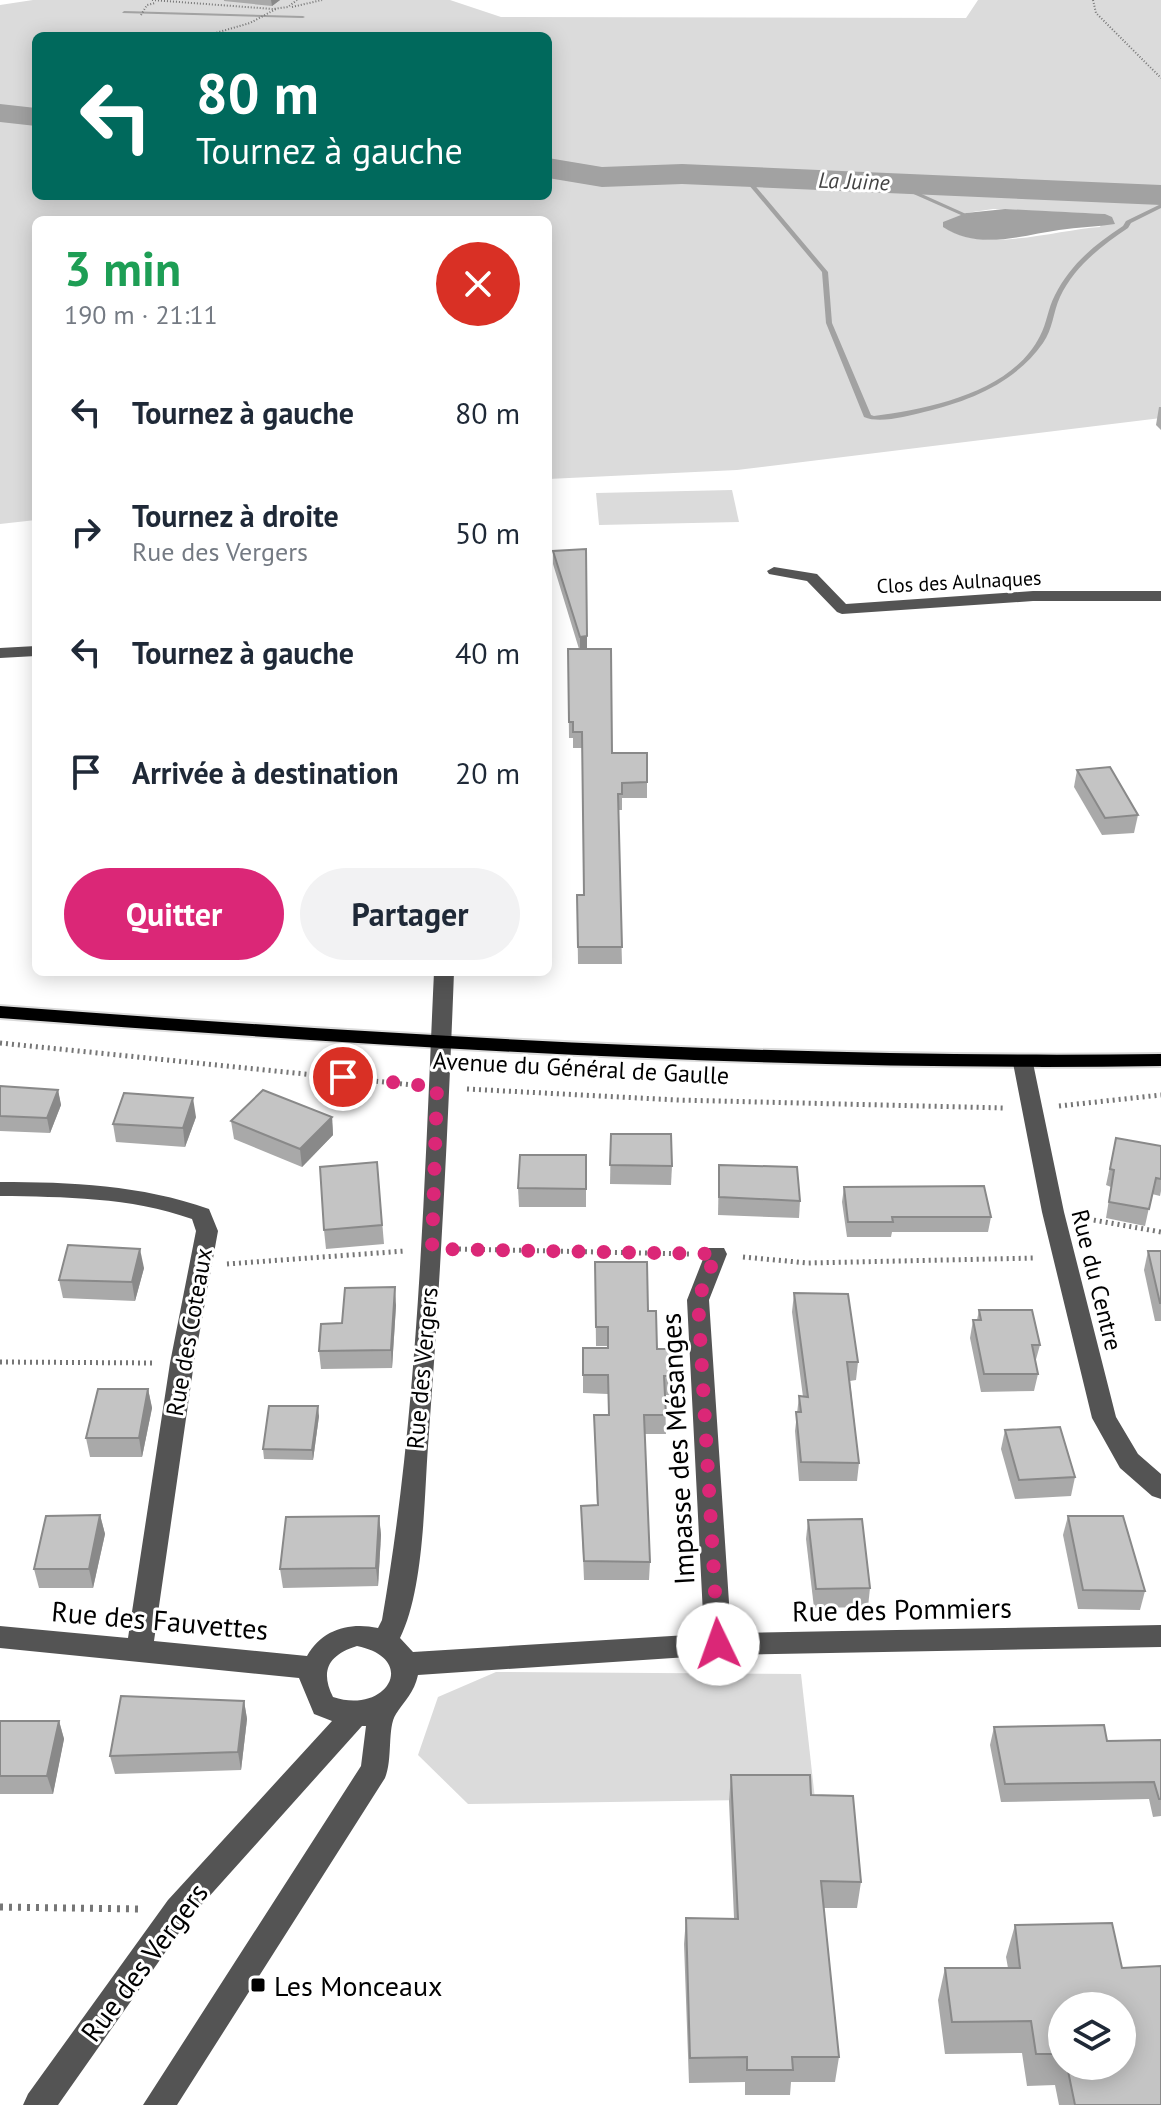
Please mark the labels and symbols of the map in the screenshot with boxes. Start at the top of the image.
water label: La Juine [818,166,891,196]
street label: Clos des Aulnaques [876,565,1042,599]
pin [309,1043,377,1111]
street label: Avenue du Général de Gaulle [432,1045,730,1091]
street label: Rue du Centre [1064,1206,1130,1354]
street label: Rue des Coteaux [159,1246,219,1418]
street label: Rue des Vergers [399,1286,445,1450]
street label: Impasse des Mésanges [651,1312,703,1586]
street label: Rue des Pommiers [792,1589,1012,1629]
street label: Rue des Fauvettes [50,1592,270,1648]
position arrow [676,1602,760,1686]
street label: Rue des Vergers [72,1875,216,2049]
place label: Les Monceaux [274,1967,442,2004]
marker: Les Monceaux [249,1976,267,1994]

